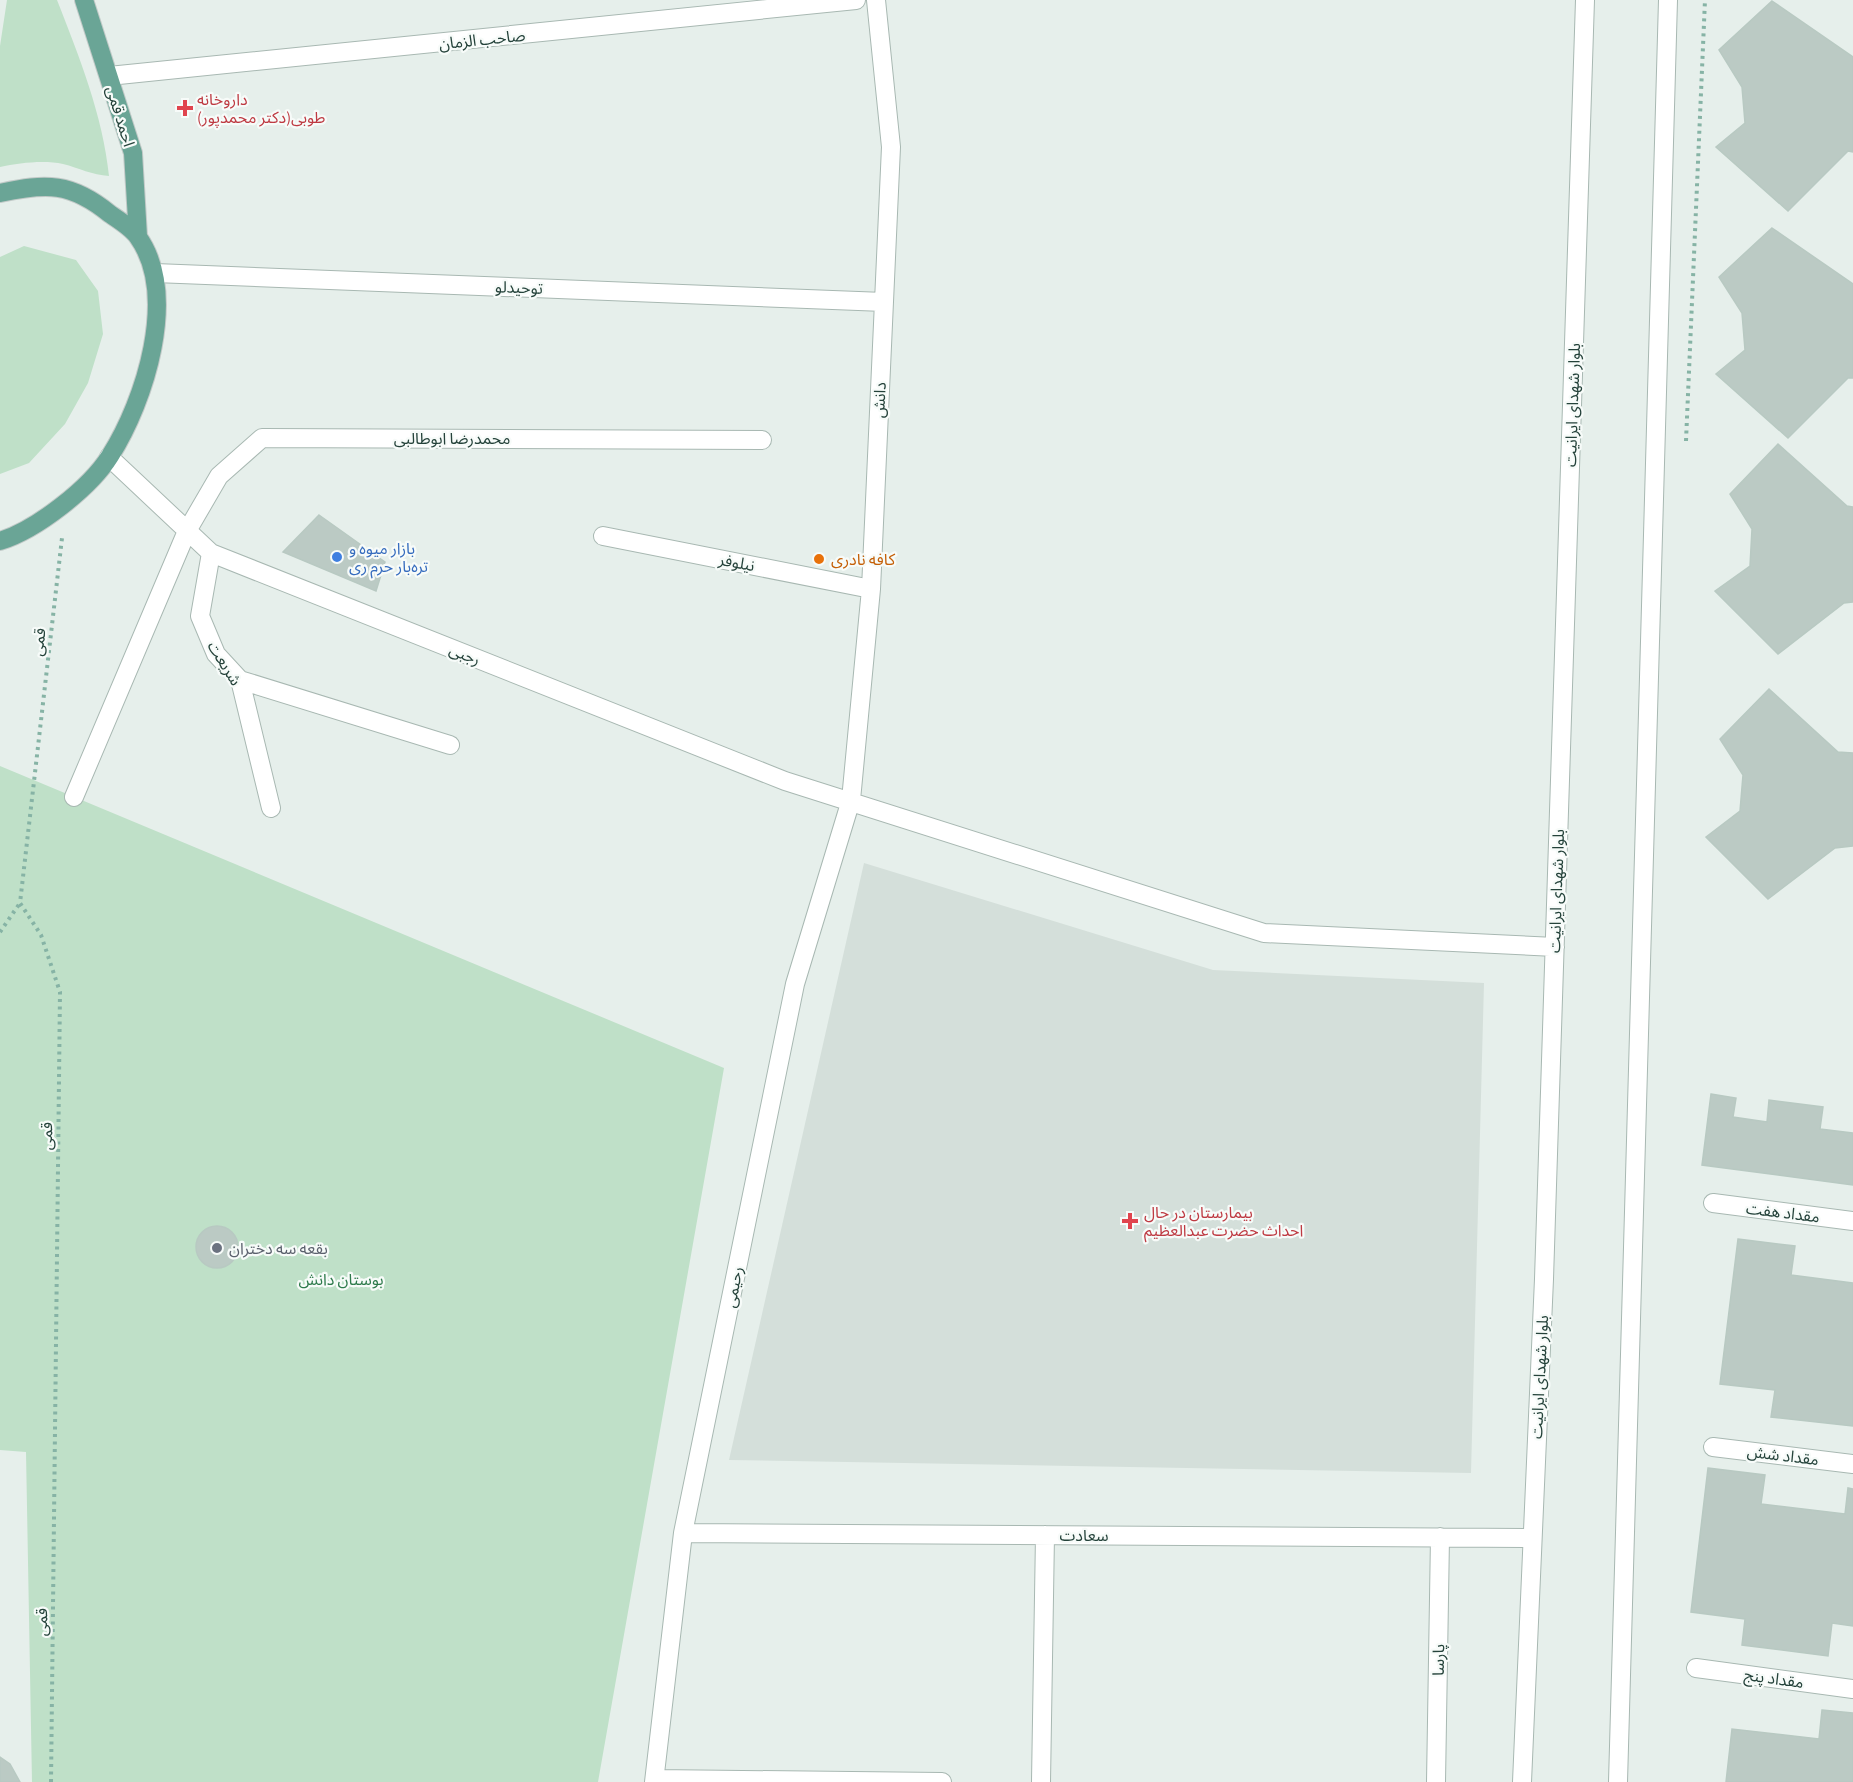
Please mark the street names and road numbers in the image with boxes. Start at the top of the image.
street label: صاحب الزمان [438,25,526,55]
street label: احمد قمی [100,83,140,149]
street label: توحیدلو [495,276,544,300]
street label: بلوار شهدای ایرانیت [1560,343,1586,467]
street label: دانش [868,381,892,419]
street label: محمدرضا ابوطالبی [394,428,510,450]
street label: نیلوفر [716,549,757,577]
street label: قمی [26,627,52,657]
street label: شریعت [202,637,246,690]
street label: رجبی [446,639,484,671]
street label: بلوار شهدای ایرانیت [1544,829,1570,953]
street label: قمی [36,1122,58,1150]
street label: مقداد هفت [1745,1198,1821,1228]
street label: رحیمی [719,1265,749,1310]
street label: بلوار شهدای ایرانیت [1526,1315,1554,1440]
street label: مقداد شش [1746,1441,1820,1471]
street label: سعادت [1059,1525,1109,1547]
street label: قمی [31,1608,53,1636]
street label: پارسا [1428,1644,1450,1676]
street label: مقداد پنج [1742,1664,1805,1695]

